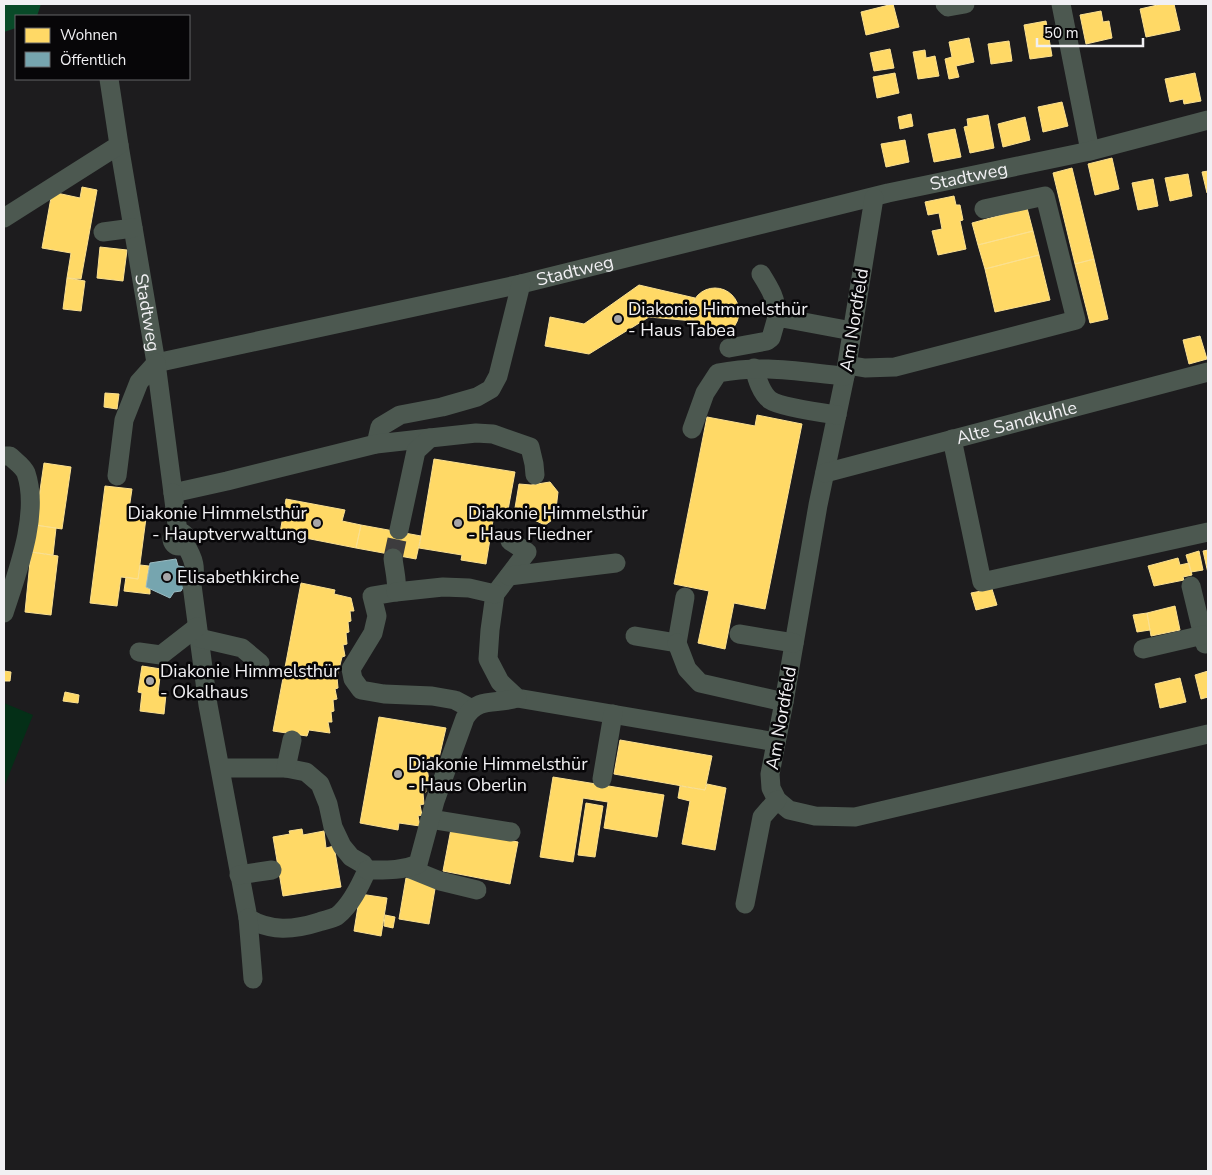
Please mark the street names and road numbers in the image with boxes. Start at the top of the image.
street label: Stadtweg [927,156,1010,196]
street label: Stadtweg [534,250,616,292]
street label: Am Nordfeld [834,267,874,373]
street label: Stadtweg [129,272,166,354]
street label: Alte Sandkuhle [953,395,1080,450]
street label: Am Nordfeld [760,665,802,771]

